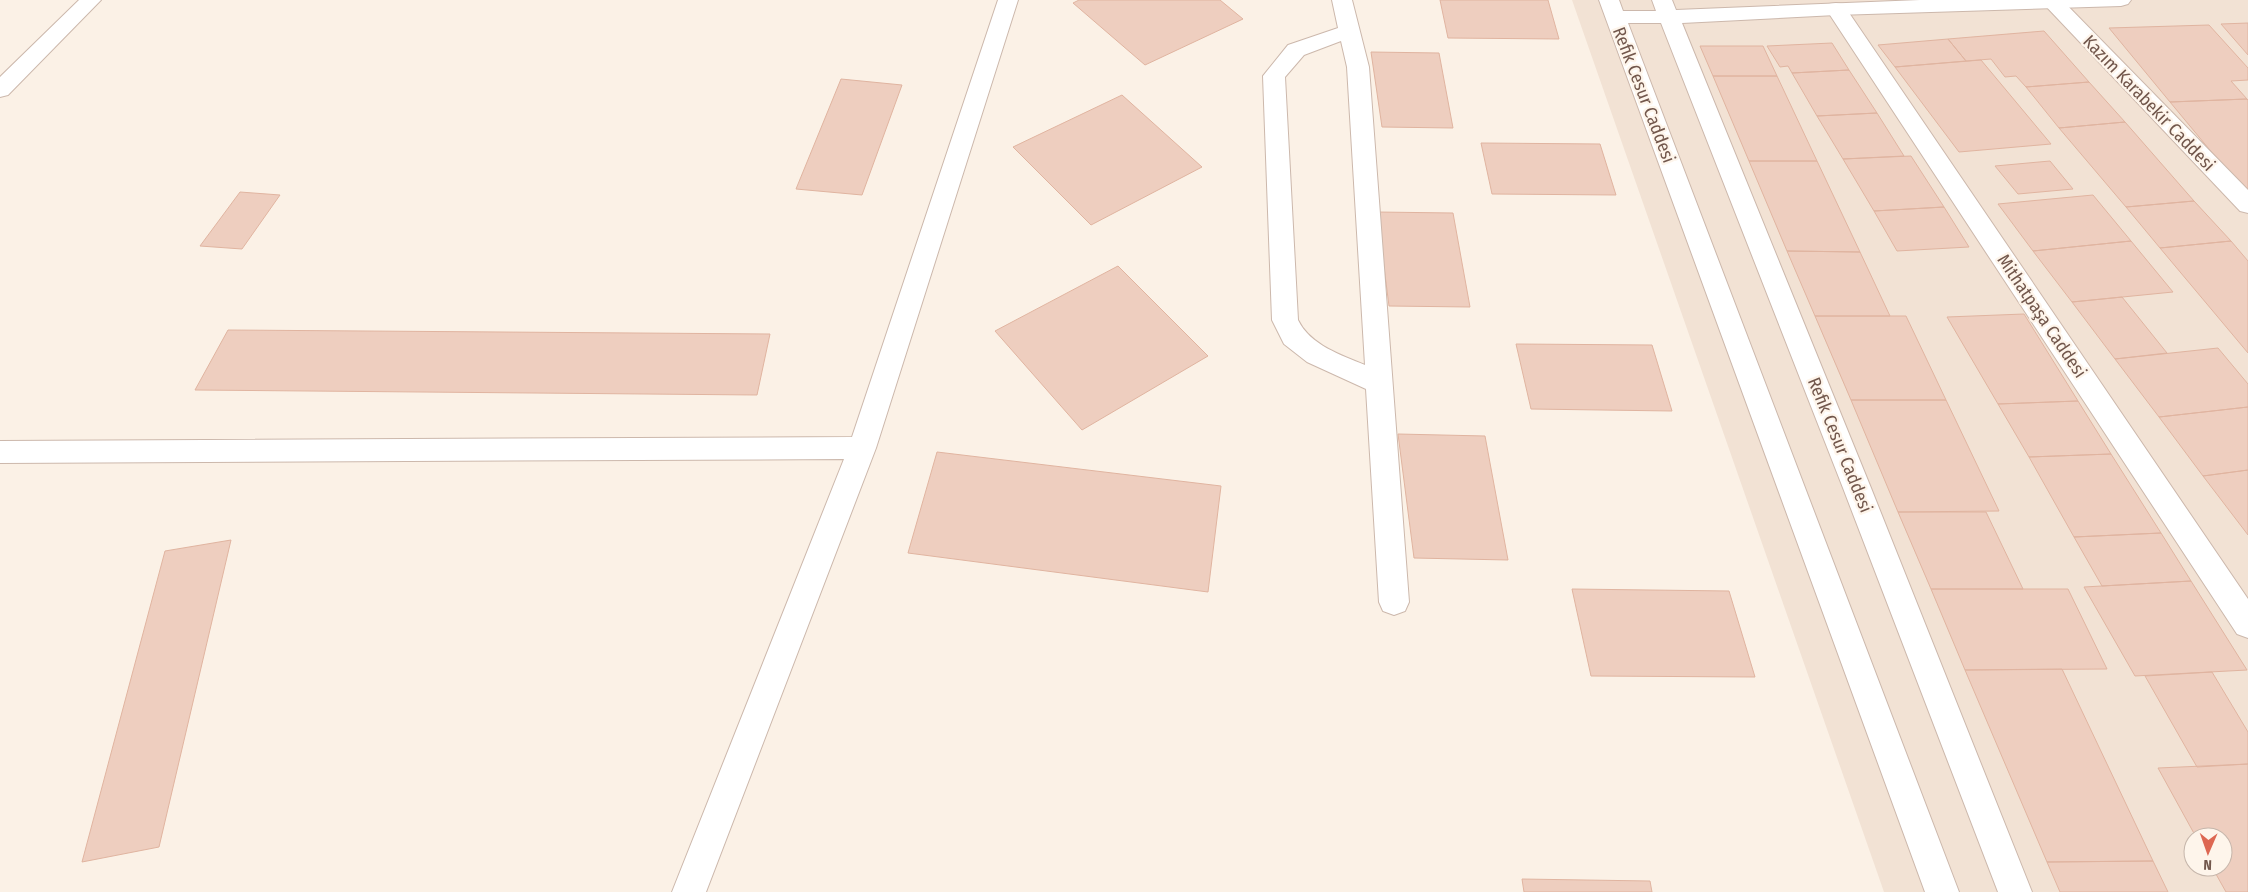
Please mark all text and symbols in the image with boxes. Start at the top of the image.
street label: Refik Cesur Caddesi [1608,24,1680,166]
street label: Kazım Karabekir Caddesi [2078,30,2220,176]
street label: Mithatpaşa Caddesi [1993,250,2091,382]
street label: Refik Cesur Caddesi [1803,374,1877,516]
north arrow [2183,827,2233,877]
text: N [2203,856,2212,873]

